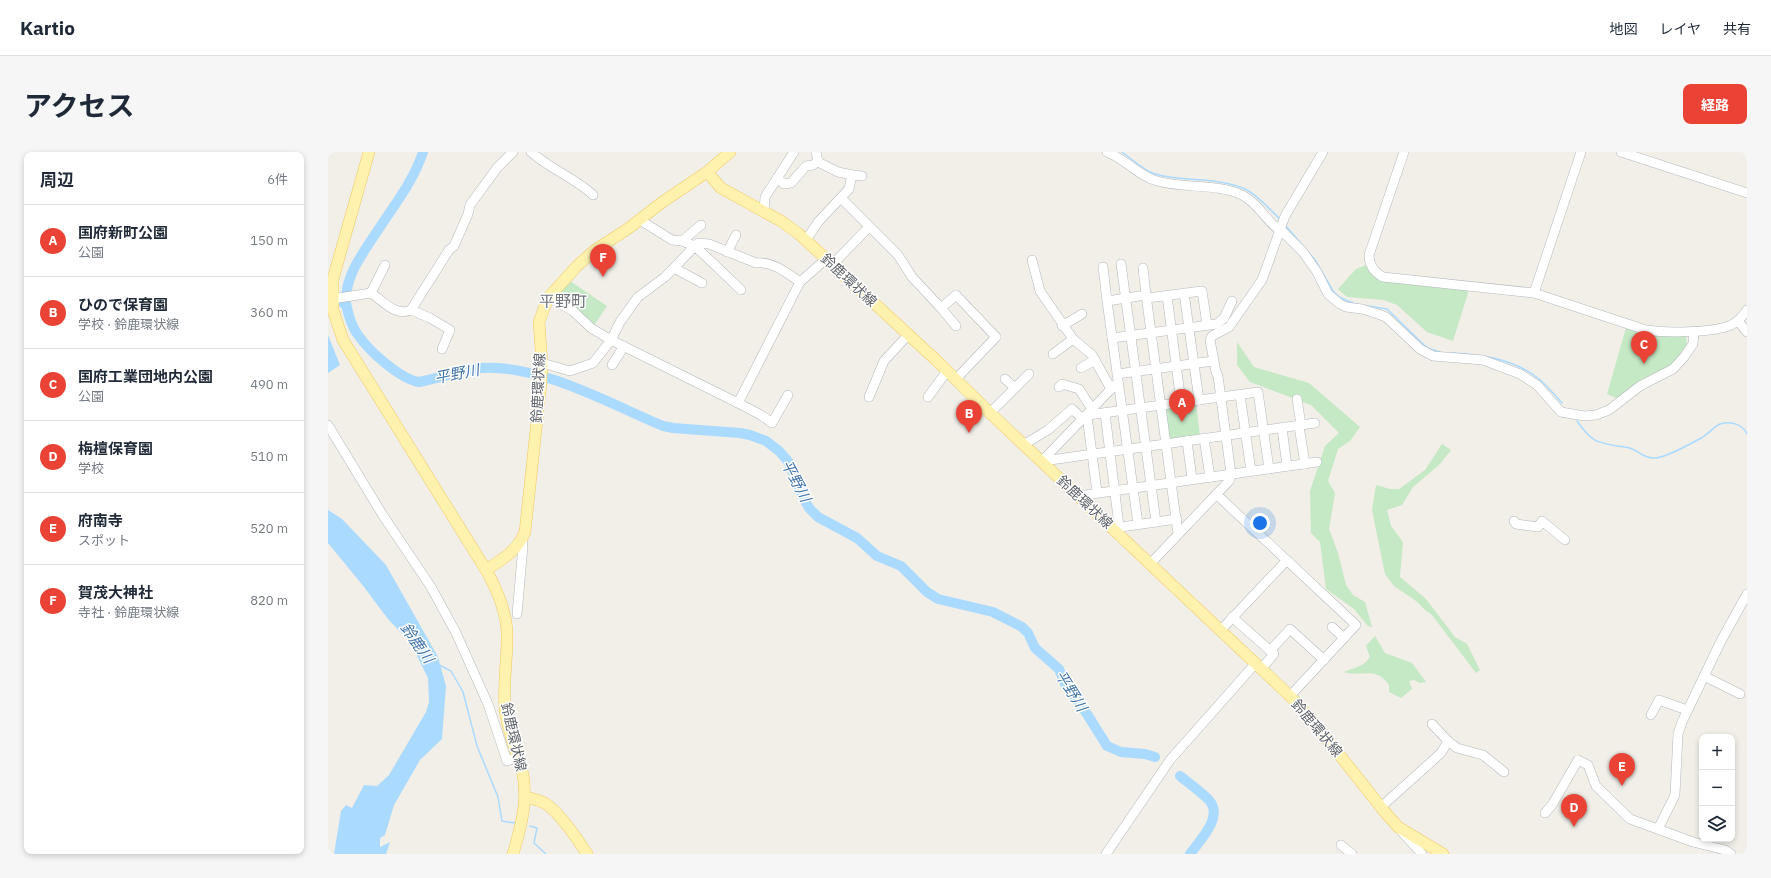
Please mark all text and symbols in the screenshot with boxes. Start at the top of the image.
text: Kartio [20,16,75,40]
text: 地図 [1609,20,1637,38]
text: レイヤ [1659,20,1701,38]
text: 共有 [1723,20,1751,38]
button: 経路 [1683,84,1747,124]
text: アクセス [24,87,135,124]
text: 周辺 [40,169,74,191]
text: 6件 [267,171,288,188]
text: 国府新町公園 [78,223,168,242]
text: A [49,232,57,249]
text: 150 m [250,232,288,249]
text: 公園 [78,244,104,261]
pin: F [590,244,616,277]
street label: 鈴鹿環状線 [817,250,881,310]
district label: 平野町 [539,291,587,311]
text: ひので保育園 [78,295,168,314]
text: B [49,304,57,321]
text: 360 m [250,304,288,321]
text: 学校 · 鈴鹿環状線 [78,316,179,333]
pin: C [1631,331,1657,364]
street label: 鈴鹿環状線 [527,353,549,423]
water label: 平野川 [433,360,483,387]
text: 国府工業団地内公園 [78,367,213,386]
text: C [49,376,57,393]
text: 490 m [250,376,288,393]
text: 公園 [78,388,104,405]
pin: A [1169,389,1195,422]
pin: B [956,400,982,433]
text: 栴檀保育園 [78,439,153,458]
text: D [48,448,58,465]
text: 510 m [250,448,288,465]
water label: 平野川 [777,456,816,507]
text: 学校 [78,460,104,477]
street label: 鈴鹿環状線 [1053,472,1117,532]
text: 府南寺 [78,511,123,530]
your location [1250,513,1270,533]
text: E [49,520,57,537]
text: 520 m [250,520,288,537]
text: スポット [78,532,130,549]
text: 賀茂大神社 [78,583,153,602]
text: F [49,592,57,609]
text: 820 m [250,592,288,609]
text: 寺社 · 鈴鹿環状線 [78,604,179,621]
water label: 鈴鹿川 [397,619,439,668]
water label: 平野川 [1051,667,1092,717]
street label: 鈴鹿環状線 [1288,695,1346,761]
street label: 鈴鹿環状線 [497,701,531,773]
map controls [1699,734,1735,842]
button: + [1699,734,1735,770]
pin: E [1609,753,1635,786]
button: − [1699,770,1735,806]
pin: D [1561,794,1587,827]
button: layers [1699,806,1735,842]

